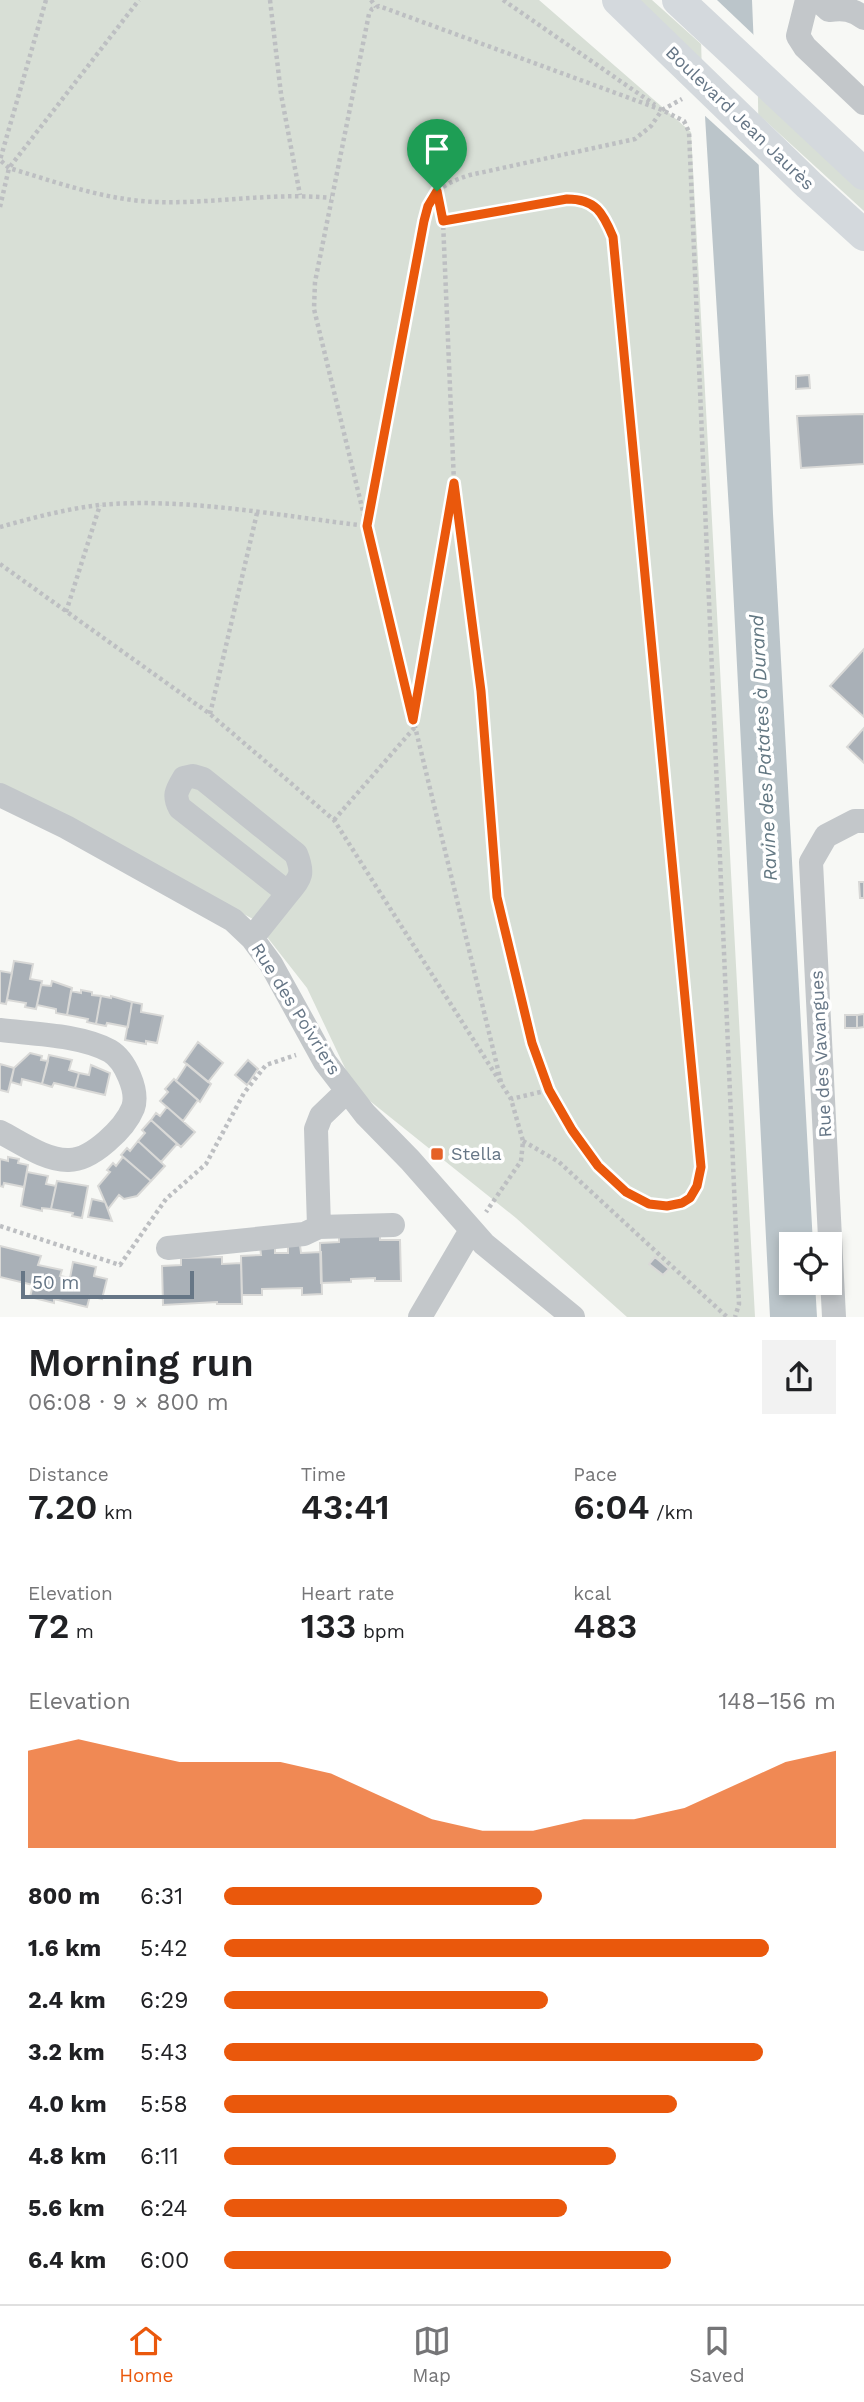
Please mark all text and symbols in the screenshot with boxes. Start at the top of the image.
street label: Boulevard Jean Jaurès [662,41,819,194]
pin [407,119,467,191]
icon: arrive [418,130,456,168]
water label: Ravine des Patates à Durand [745,613,782,882]
street label: Rue des Poivriers [247,939,345,1079]
street label: Rue des Vavangues [806,970,835,1138]
place label: Stella [451,1143,502,1164]
marker: Stella [429,1146,445,1162]
map controls [779,1232,842,1295]
button: locate [779,1232,842,1295]
scale bar [21,1268,194,1300]
text: 50 m [32,1271,79,1294]
button: share [762,1340,836,1414]
text: Morning run [28,1341,254,1385]
text: 06:08 · 9 × 800 m [28,1389,229,1416]
text: Distance [28,1463,109,1486]
text: Time [301,1463,346,1486]
text: Pace [573,1463,617,1486]
text: 7.20 [28,1486,98,1528]
text: 43:41 [301,1486,390,1528]
text: 6:04 [573,1486,650,1528]
text: km [98,1501,133,1524]
text: /km [650,1501,693,1524]
text: Elevation [28,1582,113,1605]
text: Heart rate [301,1582,395,1605]
text: kcal [573,1582,611,1605]
text: 72 [28,1605,69,1647]
text: 133 [301,1605,356,1647]
text: 483 [573,1605,637,1647]
text: m [69,1620,94,1643]
text: bpm [356,1620,405,1643]
text: Elevation [28,1688,131,1715]
text: 148–156 m [718,1688,836,1715]
text: 800 m [28,1883,100,1910]
text: 6:31 [140,1883,183,1910]
text: 1.6 km [28,1935,101,1962]
text: 5:42 [140,1935,188,1962]
text: 2.4 km [28,1987,106,2014]
text: 6:29 [140,1987,188,2014]
text: 3.2 km [28,2039,105,2066]
text: 5:43 [140,2039,188,2066]
text: 4.0 km [28,2091,107,2118]
text: 5:58 [140,2091,188,2118]
text: 4.8 km [28,2143,106,2170]
text: 6:11 [140,2143,179,2170]
text: 5.6 km [28,2195,105,2222]
text: 6:24 [140,2195,188,2222]
text: 6.4 km [28,2247,106,2274]
text: 6:00 [140,2247,189,2274]
tab: Home [119,2322,174,2387]
tab: Map [412,2322,451,2387]
tab: Saved [689,2322,745,2387]

